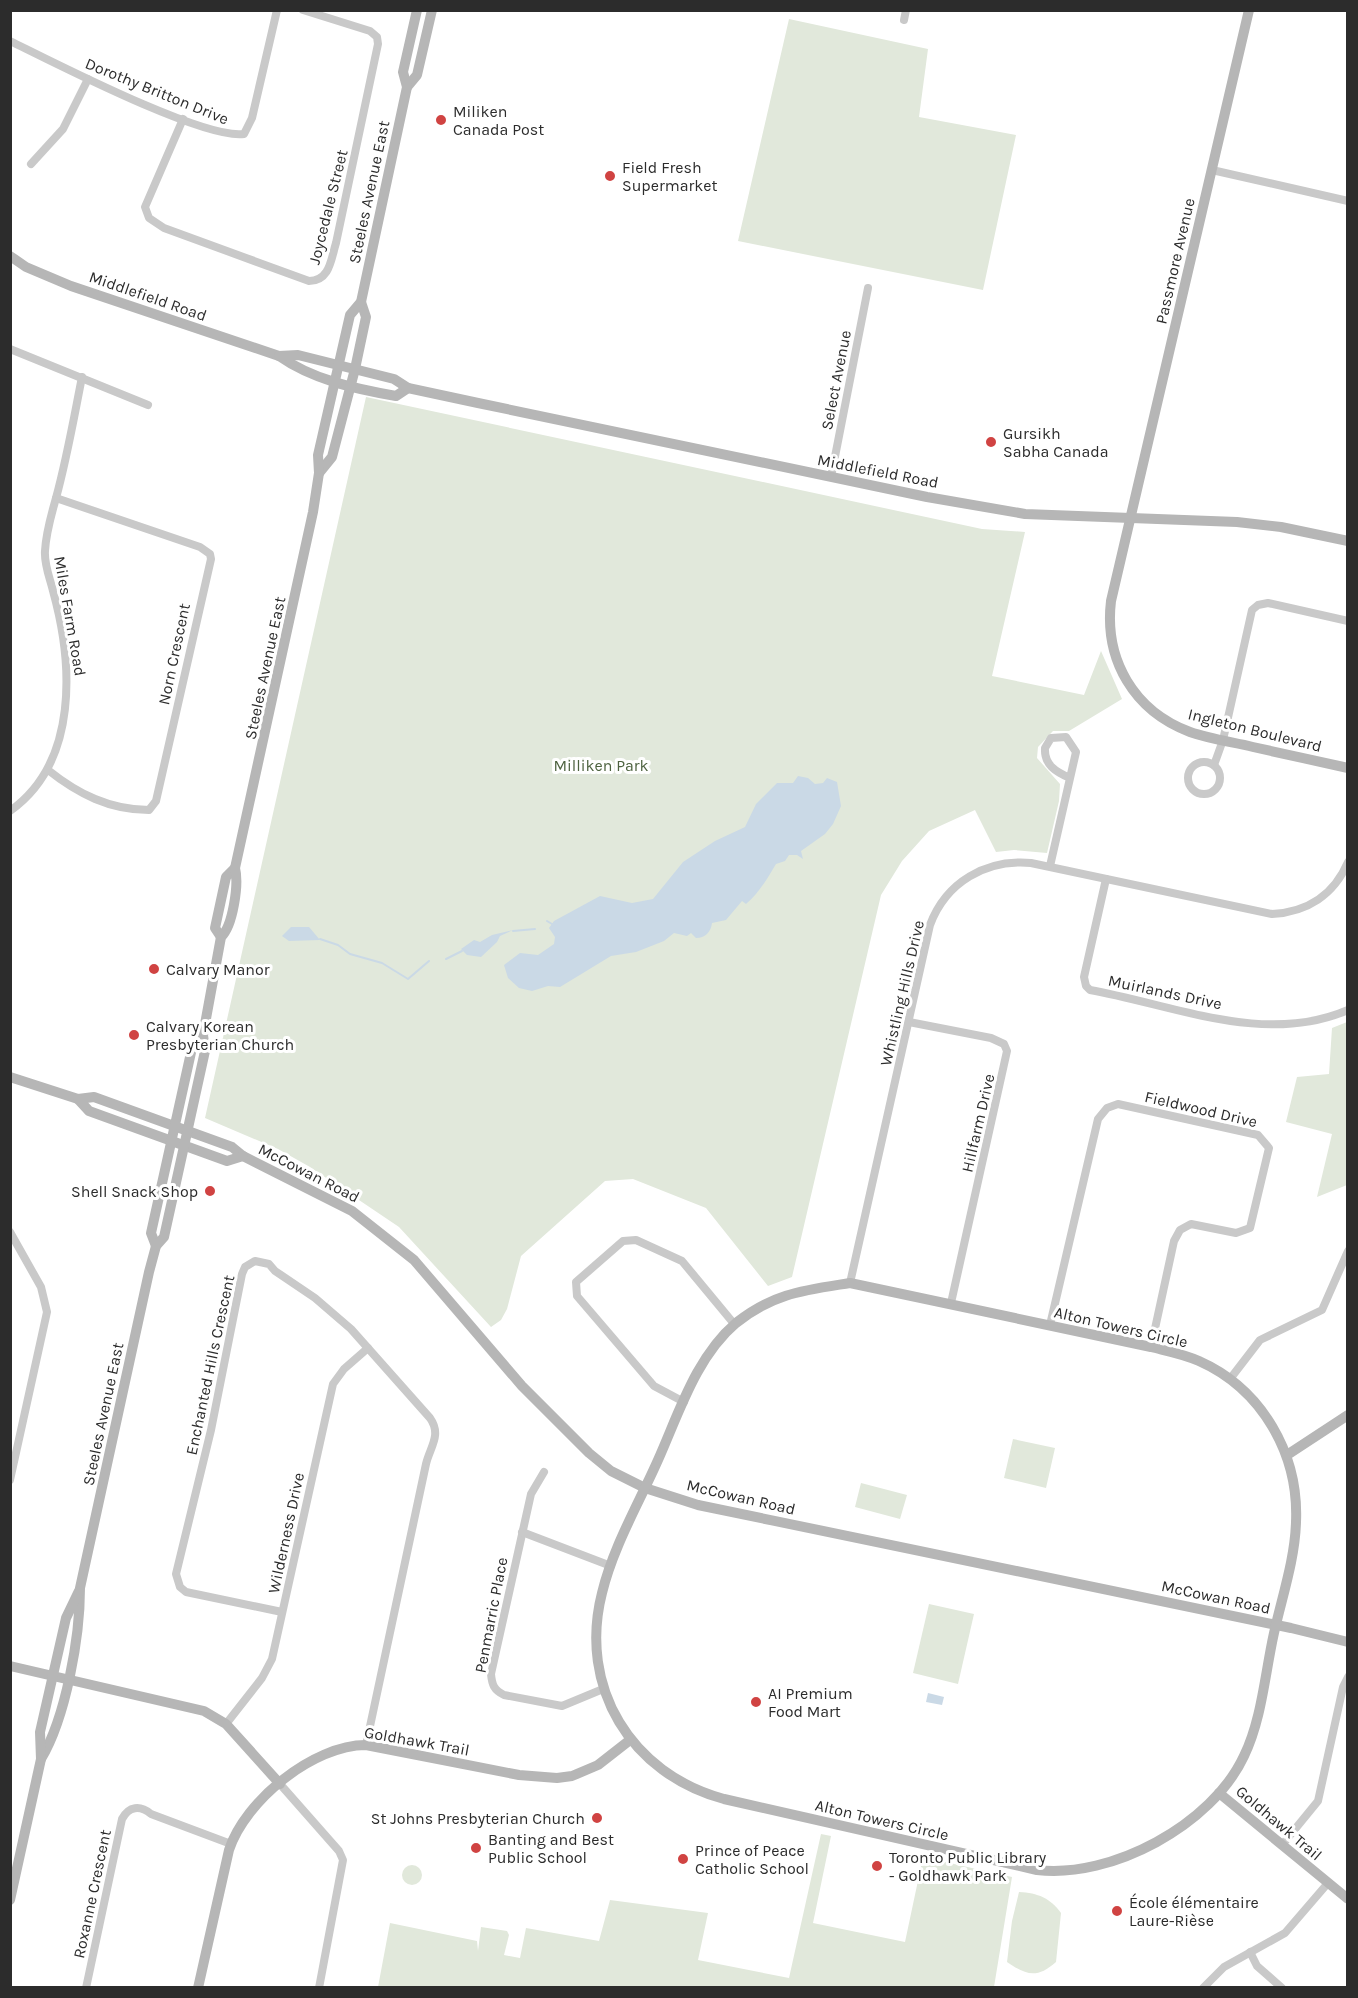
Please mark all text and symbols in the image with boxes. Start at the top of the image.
street label: Dorothy Britton Drive [83,54,231,128]
place label: Miliken Canada Post [453,102,544,139]
marker: Miliken Canada Post [434,113,448,127]
street label: Steeles Avenue East [345,119,393,265]
street label: Joycedale Street [305,148,351,266]
place label: Field Fresh Supermarket [622,158,718,195]
marker: Field Fresh Supermarket [603,169,617,183]
street label: Passmore Avenue [1151,196,1199,326]
street label: Middlefield Road [87,267,209,325]
street label: Select Avenue [817,328,855,432]
place label: Gursikh Sabha Canada [1003,424,1109,461]
marker: Gursikh Sabha Canada [984,435,998,449]
street label: Middlefield Road [816,450,940,492]
street label: Miles Farm Road [50,555,90,677]
street label: Steeles Avenue East [241,595,289,741]
street label: Norn Crescent [154,602,194,706]
street label: Ingleton Boulevard [1186,704,1324,756]
park label: Milliken Park [553,756,649,775]
street label: Whistling Hills Drive [876,918,928,1068]
place label: Calvary Manor [166,960,270,979]
marker: Calvary Manor [147,962,161,976]
street label: Muirlands Drive [1106,971,1224,1013]
place label: Calvary Korean Presbyterian Church [146,1017,294,1054]
marker: Calvary Korean Presbyterian Church [127,1028,141,1042]
street label: Hillfarm Drive [957,1072,999,1174]
street label: Fieldwood Drive [1143,1087,1259,1131]
street label: McCowan Road [255,1139,363,1207]
place label: Shell Snack Shop [71,1182,198,1201]
marker: Shell Snack Shop [203,1184,217,1198]
street label: Enchanted Hills Crescent [182,1273,238,1457]
street label: Alton Towers Circle [1052,1302,1190,1352]
street label: Steeles Avenue East [79,1341,127,1487]
street label: Wilderness Drive [264,1471,308,1595]
street label: McCowan Road [685,1475,797,1519]
street label: Penmarric Place [470,1556,512,1674]
street label: McCowan Road [1160,1576,1272,1618]
place label: AI Premium Food Mart [768,1684,853,1721]
marker: AI Premium Food Mart [749,1695,763,1709]
street label: Goldhawk Trail [363,1722,471,1760]
street label: Goldhawk Trail [1232,1781,1326,1865]
street label: Alton Towers Circle [813,1795,951,1845]
place label: St Johns Presbyterian Church [371,1809,585,1828]
marker: St Johns Presbyterian Church [590,1811,604,1825]
street label: Roxanne Crescent [69,1828,115,1960]
place label: Banting and Best Public School [488,1830,614,1867]
marker: Banting and Best Public School [469,1841,483,1855]
place label: Prince of Peace Catholic School [695,1841,809,1878]
place label: Toronto Public Library - Goldhawk Park [889,1848,1047,1885]
marker: Prince of Peace Catholic School [676,1852,690,1866]
marker: Toronto Public Library - Goldhawk Park [870,1859,884,1873]
place label: École élémentaire Laure-Rièse [1129,1893,1259,1930]
marker: École élémentaire Laure-Rièse [1110,1904,1124,1918]

